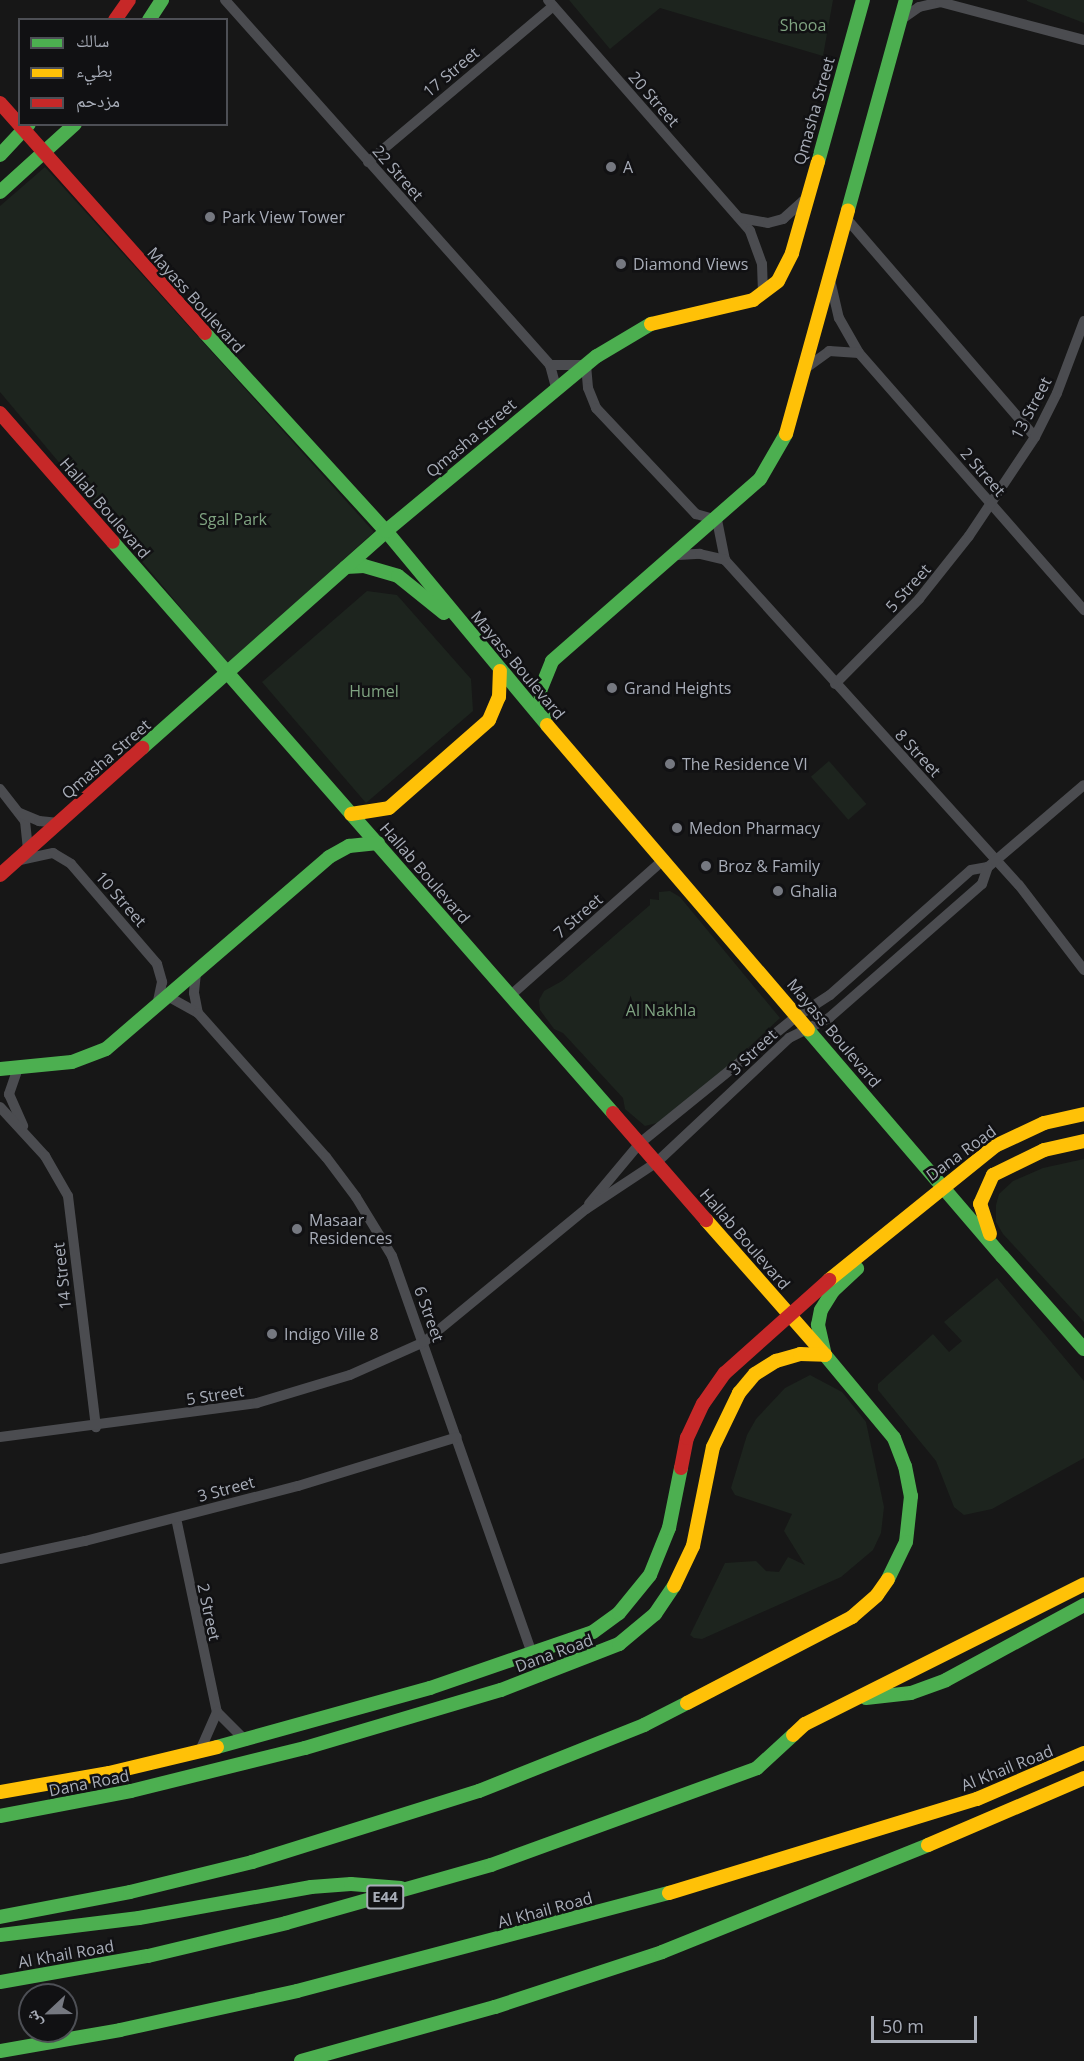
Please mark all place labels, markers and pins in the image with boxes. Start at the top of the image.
place label: A [623,157,633,177]
marker: A [604,160,618,174]
place label: Park View Tower [222,207,345,227]
marker: Park View Tower [203,210,217,224]
place label: Diamond Views [633,254,748,274]
marker: Diamond Views [614,257,628,271]
place label: Grand Heights [624,678,731,698]
marker: Grand Heights [605,681,619,695]
place label: The Residence VI [682,754,808,774]
marker: The Residence VI [663,757,677,771]
place label: Medon Pharmacy [689,818,820,838]
marker: Medon Pharmacy [670,821,684,835]
place label: Broz & Family [718,856,820,876]
marker: Broz & Family [699,859,713,873]
place label: Ghalia [790,881,837,901]
marker: Ghalia [771,884,785,898]
place label: Masaar Residences [309,1210,392,1248]
marker: Masaar Residences [290,1222,304,1236]
place label: Indigo Ville 8 [284,1324,379,1344]
marker: Indigo Ville 8 [265,1327,279,1341]

